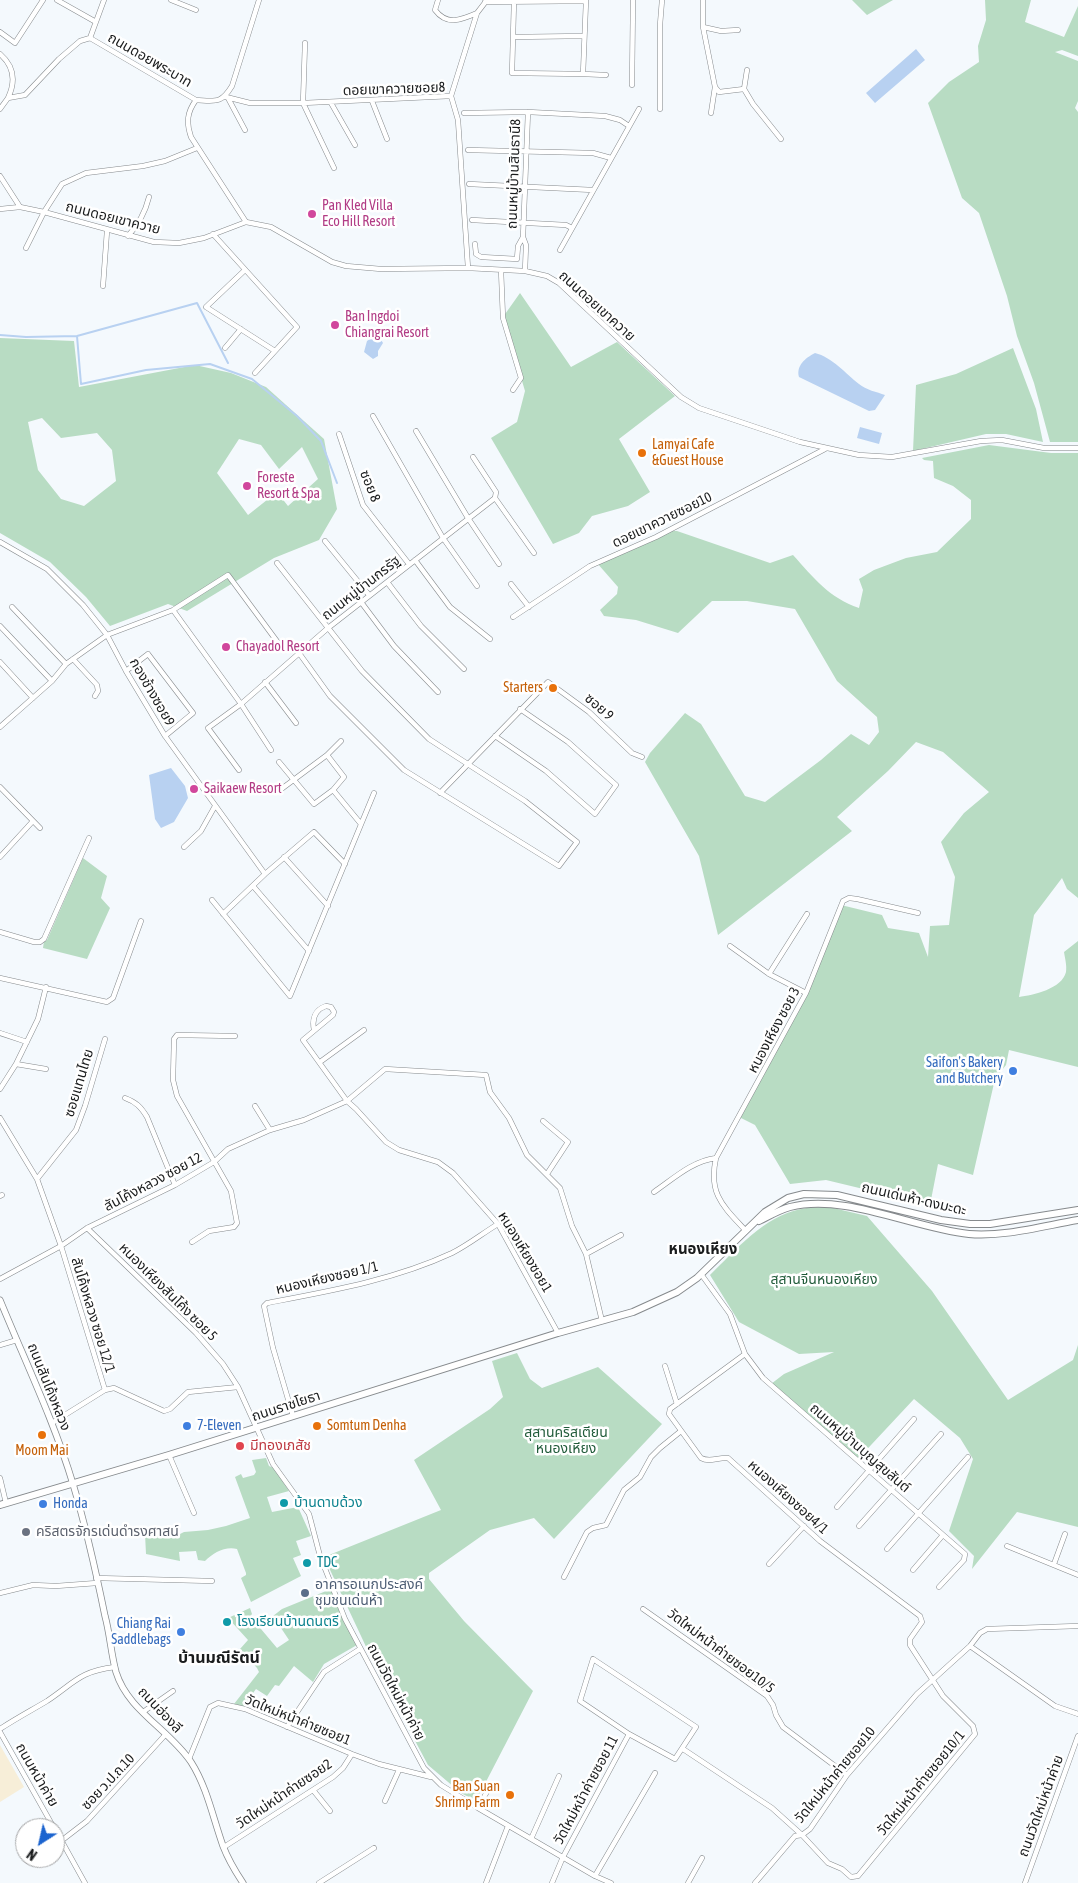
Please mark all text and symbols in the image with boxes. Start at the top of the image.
street label: ถนนดอยพระบาท [105,29,195,91]
street label: ดอยเขาควายซอย8 [342,79,446,99]
street label: ถนนหมู่บ้านสินธานี8 [504,119,524,229]
street label: ถนนดอยเขาควาย [64,198,162,238]
place label: Pan Kled Villa Eco Hill Resort [322,198,395,230]
marker: Pan Kled Villa Eco Hill Resort [306,208,318,220]
street label: ถนนดอยเขาควาย [555,267,639,345]
place label: Ban Ingdoi Chiangrai Resort [345,309,429,342]
marker: Ban Ingdoi Chiangrai Resort [329,319,341,331]
place label: Lamyai Cafe &Guest House [652,437,723,470]
marker: Lamyai Cafe &Guest House [636,447,648,459]
street label: ซอย 8 [356,468,384,504]
place label: Foreste Resort & Spa [257,470,320,502]
marker: Foreste Resort & Spa [241,480,253,492]
street label: ดอยเขาควายซอย10 [609,489,715,551]
street label: ถนนหมู่บ้านกรรัฐ [318,552,404,624]
place label: Chayadol Resort [236,639,319,655]
marker: Chayadol Resort [220,641,232,653]
street label: กองช้างซอย9 [126,655,178,729]
place label: Starters [503,680,543,696]
marker: Starters [547,682,559,694]
street label: ซอย 9 [581,690,617,724]
place label: Saikaew Resort [204,781,282,797]
marker: Saikaew Resort [188,783,200,795]
street label: หนองเหียง ซอย 3 [744,984,804,1076]
street label: ซอยแทนไทย [61,1047,97,1119]
place label: Saifon's Bakery and Butchery [926,1055,1003,1088]
marker: Saifon's Bakery and Butchery [1007,1065,1019,1077]
street label: สันโค้งหลวง ซอย 12 [101,1149,205,1215]
street label: ถนนเด่นห้า-ดงมะดะ [860,1179,968,1219]
street label: หนองเหียงซอย1 [494,1209,556,1295]
street label: หนองเหียงสันโค้ง ซอย 5 [115,1239,221,1345]
district label: หนองเหียง [669,1240,737,1258]
street label: สันโค้งหลวง ซอย 12/1 [67,1255,119,1375]
street label: หนองเหียงซอย 1/1 [274,1258,380,1298]
park label: สุสานจีนหนองเหียง [771,1272,877,1288]
street label: ถนนสันโค้งหลวง [24,1341,74,1433]
street label: ถนนราชโยธา [249,1387,323,1425]
street label: ถนนหมู่บ้านบุญสุขสันต์ [806,1400,914,1496]
place label: 7-Eleven [197,1418,242,1434]
place label: Somtum Denha [327,1418,407,1434]
marker: 7-Eleven [181,1420,193,1432]
marker: Somtum Denha [311,1420,323,1432]
park label: สุสานคริสเตียน หนองเหียง [524,1425,608,1458]
marker: Moom Mai [36,1429,48,1441]
place label: มีทองเภสัช [250,1438,311,1454]
marker: มีทองเภสัช [234,1440,246,1452]
place label: Moom Mai [15,1443,69,1459]
street label: หนองเหียงซอย4/1 [744,1456,832,1538]
place label: บ้านดาบด้วง [294,1495,363,1511]
place label: Honda [53,1496,88,1512]
marker: บ้านดาบด้วง [278,1497,290,1509]
marker: Honda [37,1498,49,1510]
place label: คริสตรจักรเด่นดำรงศาสน์ [36,1524,179,1540]
marker: คริสตรจักรเด่นดำรงศาสน์ [20,1526,32,1538]
place label: TDC [317,1555,337,1571]
marker: TDC [301,1557,313,1569]
place label: อาคารอเนกประสงค์ ชุมชนเด่นห้า [315,1577,423,1610]
marker: อาคารอเนกประสงค์ ชุมชนเด่นห้า [299,1587,311,1599]
street label: วัดใหม่หน้าค่ายซอย10/5 [664,1605,778,1697]
place label: โรงเรียนบ้านดนตรี [237,1614,339,1630]
place label: Chiang Rai Saddlebags [111,1616,171,1648]
marker: โรงเรียนบ้านดนตรี [221,1616,233,1628]
marker: Chiang Rai Saddlebags [175,1626,187,1638]
street label: ถนนวัดใหม่หน้าค่าย [363,1641,429,1743]
district label: บ้านมณีรัตน์ [178,1648,260,1668]
street label: ถนนฮ่องลี [134,1683,186,1737]
street label: วัดใหม่หน้าค่ายซอย1 [243,1691,353,1749]
street label: วัดใหม่หน้าค่ายซอย10 [791,1724,879,1826]
street label: วัดใหม่หน้าค่ายซอย10/1 [874,1727,968,1839]
street label: วัดใหม่หน้าค่ายซอย 11 [550,1733,622,1847]
street label: ถนนหน้าค่าย [12,1740,62,1810]
street label: ซอย ว.ป.ถ.10 [78,1750,138,1814]
street label: ถนนวัดใหม่หน้าค่าย [1015,1753,1067,1859]
street label: วัดใหม่หน้าค่ายซอย2 [233,1756,335,1832]
place label: Ban Suan Shrimp Farm [435,1779,500,1811]
marker: Ban Suan Shrimp Farm [504,1789,516,1801]
north arrow [15,1818,65,1868]
text: N [24,1846,40,1863]

